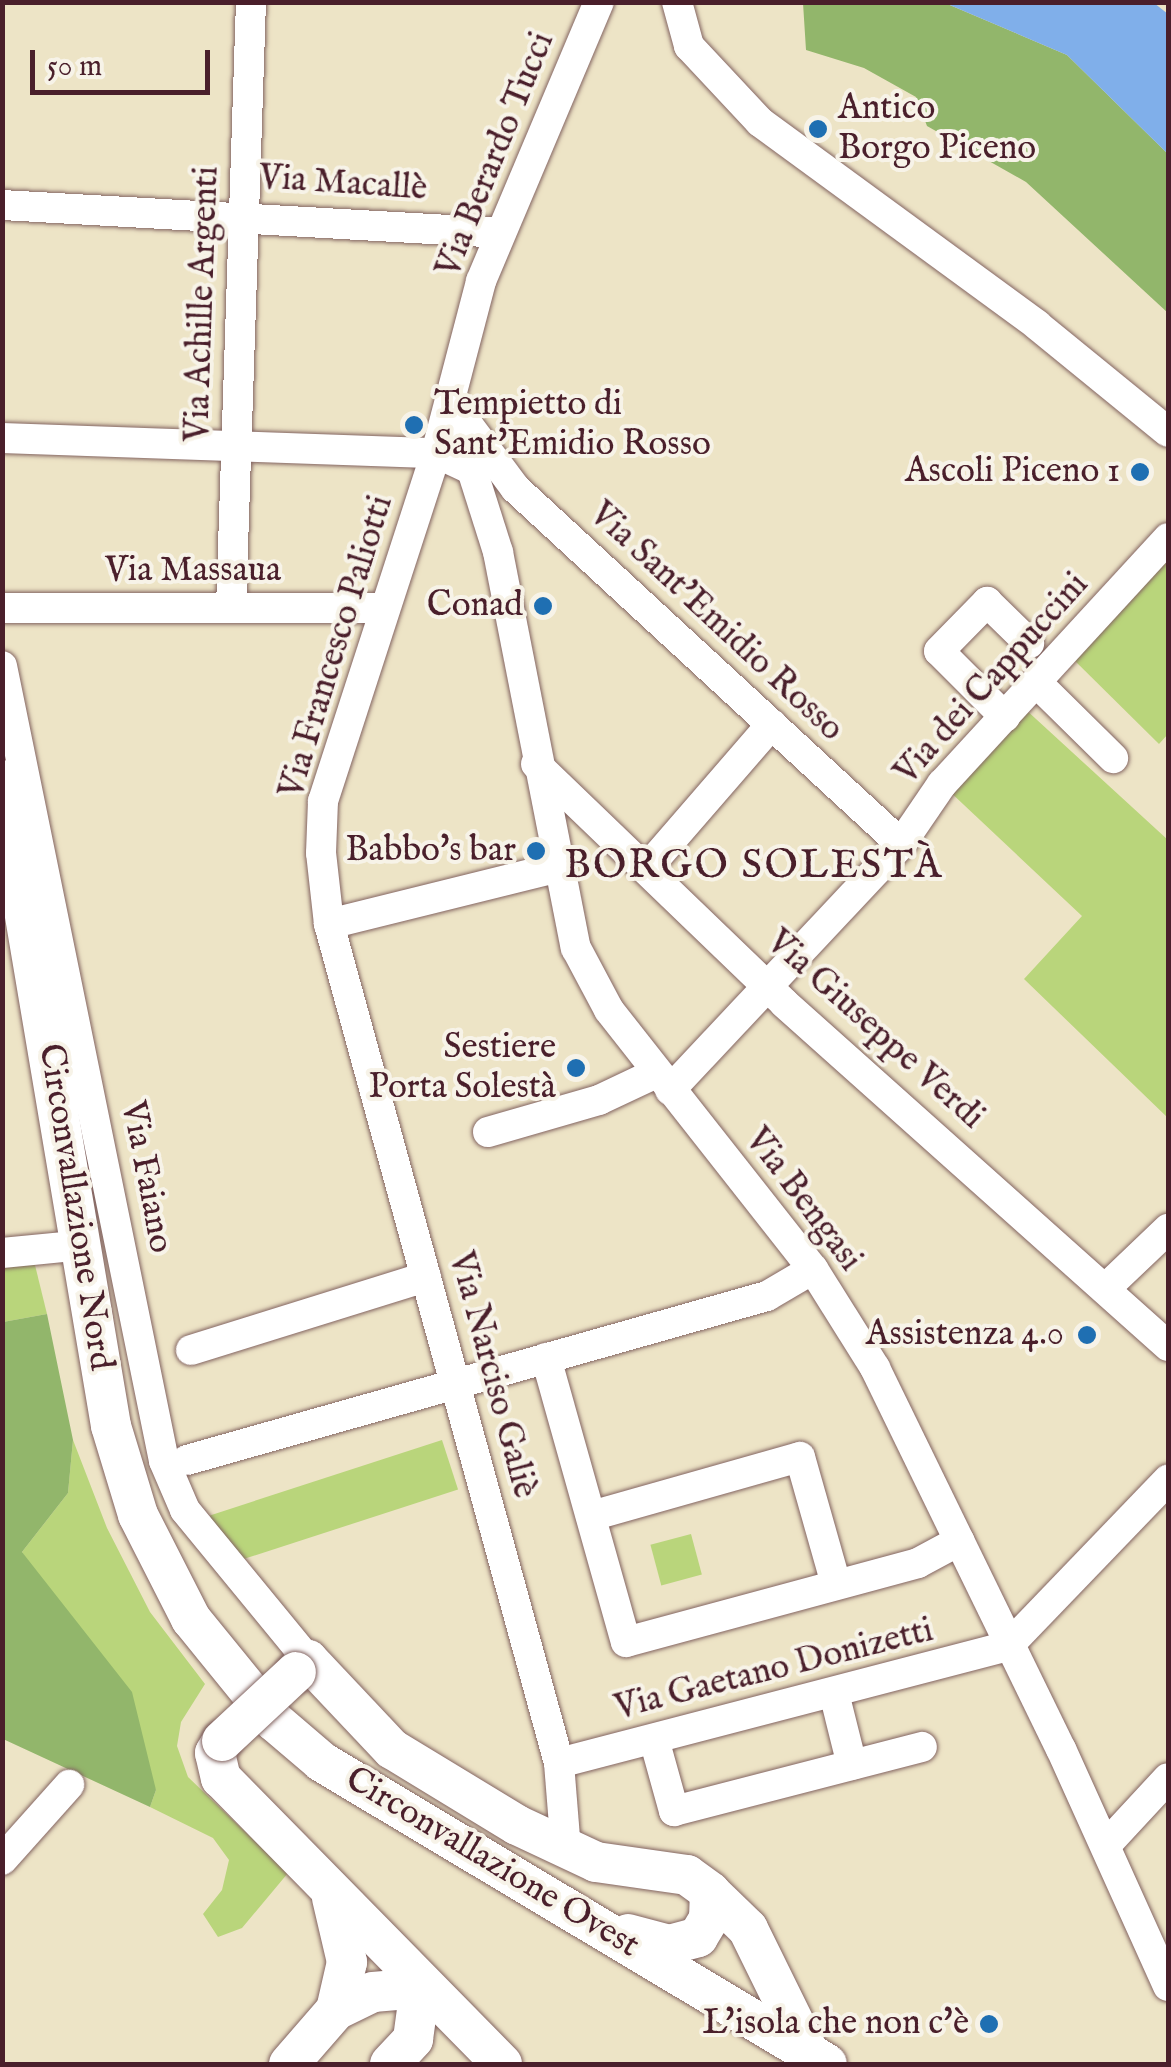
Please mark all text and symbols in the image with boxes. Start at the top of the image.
street label: Via Berardo Tucci [428,26,564,284]
scale bar [35,30,215,92]
text: 50 m [47,48,102,86]
place label: Antico Borgo Piceno [838,88,1036,170]
marker: Antico Borgo Piceno [807,118,829,140]
street label: Via Macallè [258,157,428,211]
street label: Via Achille Argenti [177,165,229,443]
place label: Tempietto di Sant'Emidio Rosso [434,384,711,466]
marker: Tempietto di Sant'Emidio Rosso [403,414,425,436]
place label: Ascoli Piceno 1 [905,451,1120,493]
marker: Ascoli Piceno 1 [1129,461,1151,483]
street label: Via Francesco Paliotti [271,490,403,804]
street label: Via Sant'Emidio Rosso [580,493,852,751]
street label: Via Massaua [105,550,281,592]
street label: Via dei Cappuccini [886,565,1098,793]
place label: Conad [427,585,523,627]
marker: Conad [532,595,554,617]
place label: Babbo's bar [345,830,516,872]
marker: Babbo's bar [525,840,547,862]
district label: BORGO SOLESTÀ [564,843,944,891]
street label: Via Giuseppe Verdi [758,921,992,1139]
place label: Sestiere Porta Solestà [368,1027,556,1109]
street label: Circonvallazione Nord [28,1041,122,1373]
marker: Sestiere Porta Solestà [565,1057,587,1079]
street label: Via Faiano [111,1097,181,1257]
street label: Via Bengasi [735,1120,871,1280]
street label: Via Narciso Galiè [439,1247,545,1503]
place label: Assistenza 4.0 [866,1314,1064,1356]
marker: Assistenza 4.0 [1074,1322,1100,1348]
street label: Via Gaetano Donizetti [610,1610,938,1730]
street label: Circonvallazione Ovest [338,1759,646,1967]
place label: L'isola che non c'è [702,2003,969,2045]
marker: L'isola che non c'è [978,2013,1000,2035]

